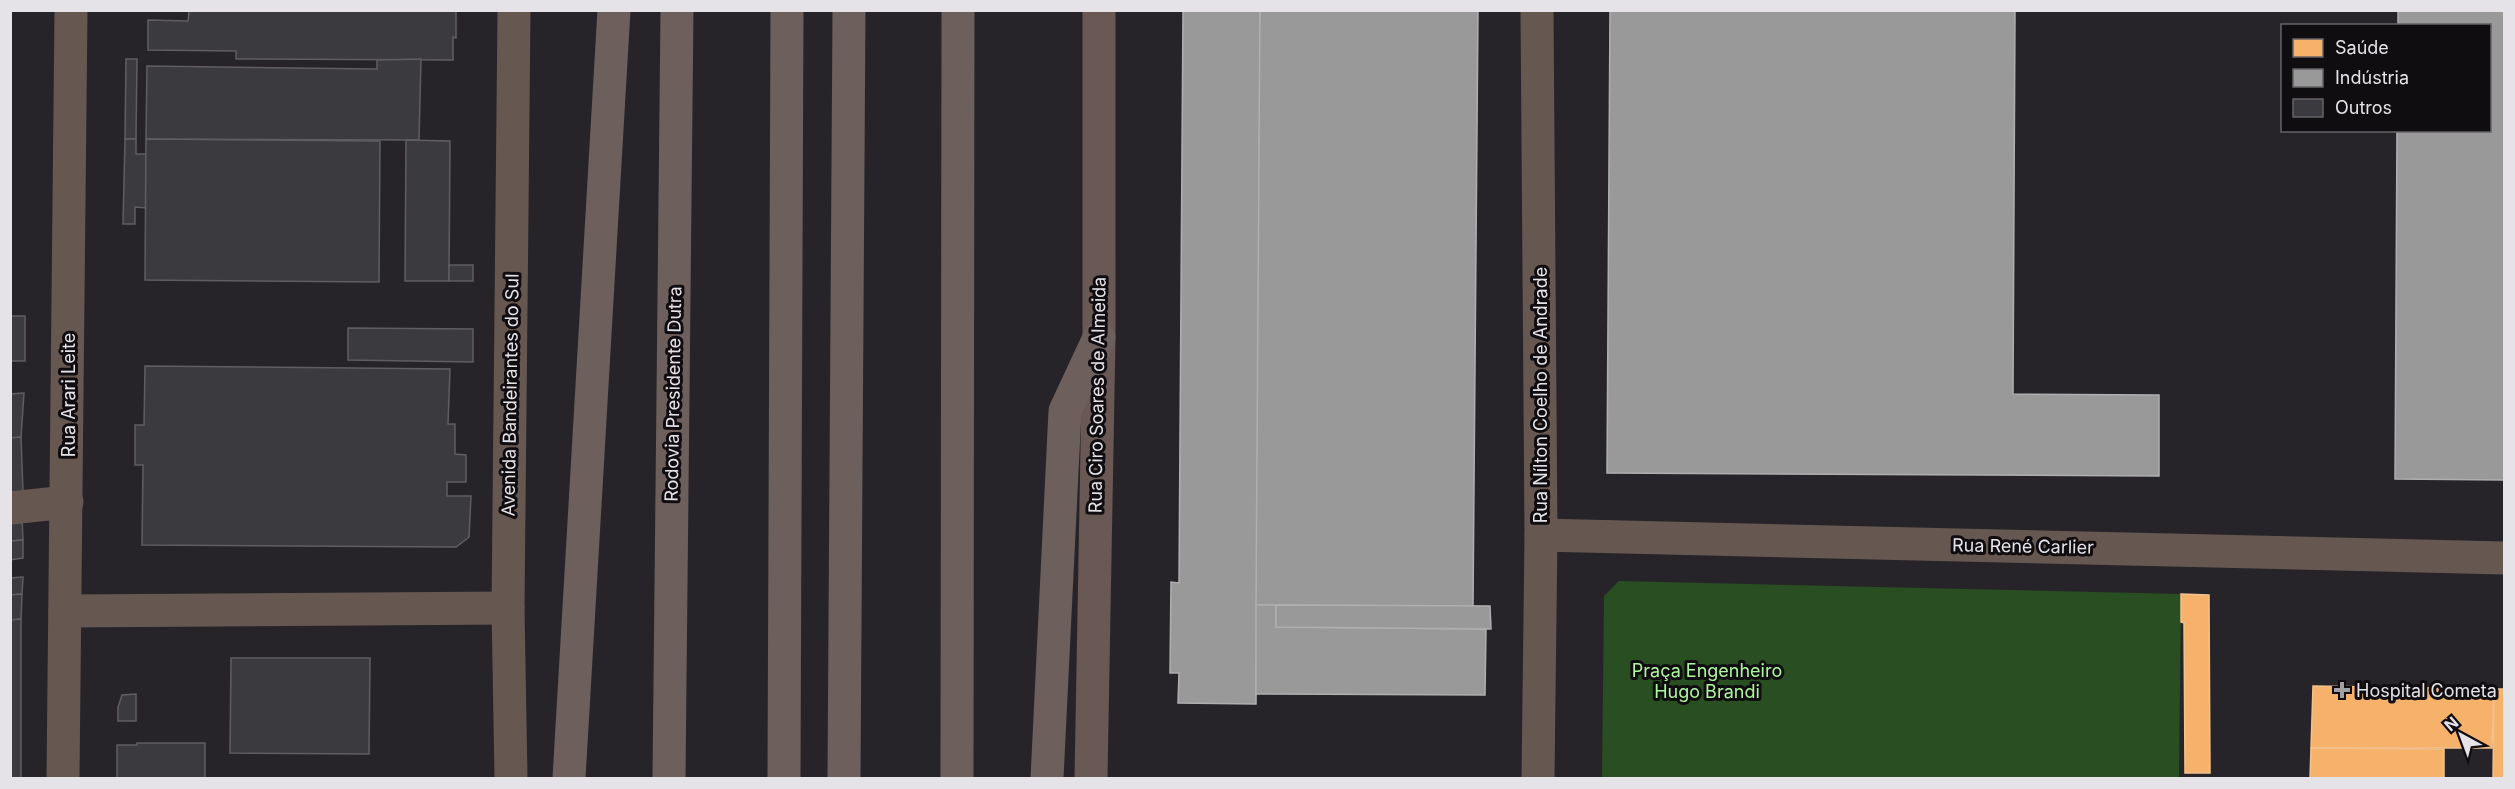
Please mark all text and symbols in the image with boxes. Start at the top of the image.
legend [2281,24,2491,132]
text: Saúde [2335,37,2389,58]
text: Indústria [2335,67,2409,88]
text: Outros [2335,97,2392,118]
street label: Rua Nílton Coelho de Andrade [1530,267,1551,523]
street label: Avenida Bandeirantes do Sul [497,273,523,517]
street label: Rua Ciro Soares de Almeida [1084,277,1110,513]
street label: Rodovia Presidente Dutra [661,286,685,502]
street label: Rua Arari Leite [58,333,79,457]
street label: Rua René Carlier [1952,534,2094,558]
park label: Praça Engenheiro Hugo Brandi [1632,660,1782,702]
place label: Hospital Cometa [2356,680,2497,701]
marker: Hospital Cometa [2333,681,2351,699]
north arrow [2431,705,2491,765]
text: N [2440,712,2462,735]

